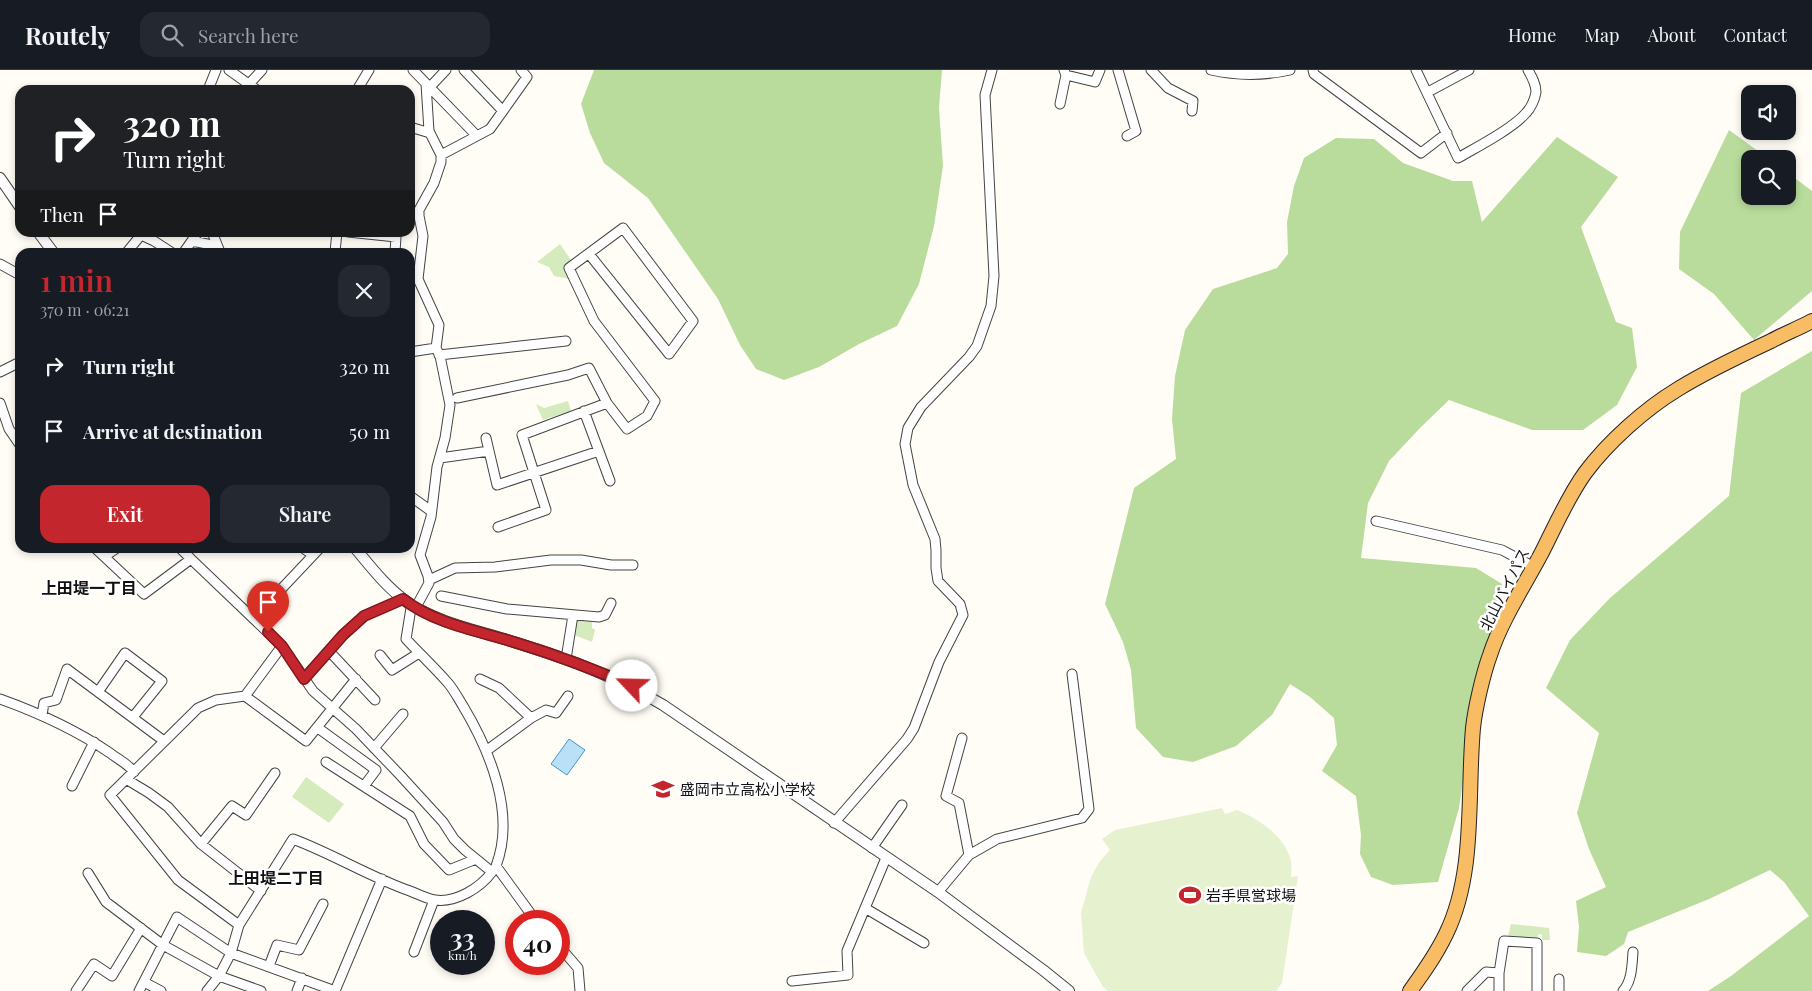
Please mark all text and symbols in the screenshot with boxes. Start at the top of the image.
search box [140,12,490,57]
text: Routely [25,19,110,51]
icon: search [158,21,186,49]
text: Search here [198,22,299,48]
text: Home [1508,23,1556,47]
text: Map [1584,23,1619,47]
text: About [1647,23,1696,47]
text: Contact [1724,23,1787,47]
map controls [1741,85,1796,205]
button: sound [1741,85,1796,140]
text: 320 m [123,99,221,146]
icon: right [40,105,105,170]
text: Turn right [123,144,225,174]
button: search [1741,150,1796,205]
icon: arrive [94,200,122,228]
text: Then [40,201,84,227]
text: 1 min [40,260,113,300]
button: close [338,265,390,317]
text: 370 m · 06:21 [40,299,129,320]
icon: right [40,352,68,380]
text: Turn right [83,353,175,379]
text: 320 m [339,353,390,379]
icon: arrive [40,417,68,445]
text: Arrive at destination [83,418,263,444]
text: 50 m [349,418,390,444]
button: Exit [40,485,210,543]
button: Share [220,485,390,543]
street label: 北山バイパス [1475,544,1533,634]
district label: 上田堤一丁目 [41,577,137,598]
pin [247,581,289,632]
icon: arrive [254,588,282,616]
position arrow [605,659,657,711]
school or university icon: 盛岡市立高松小学校 [650,776,676,802]
place label: 盛岡市立高松小学校 [680,779,815,799]
district label: 上田堤二丁目 [228,867,324,888]
sports icon: 岩手県営球場 [1177,882,1203,908]
place label: 岩手県営球場 [1206,885,1296,905]
speed limit sign: 40 [505,910,570,975]
text: 33 [450,920,475,953]
text: km/h [448,947,477,963]

